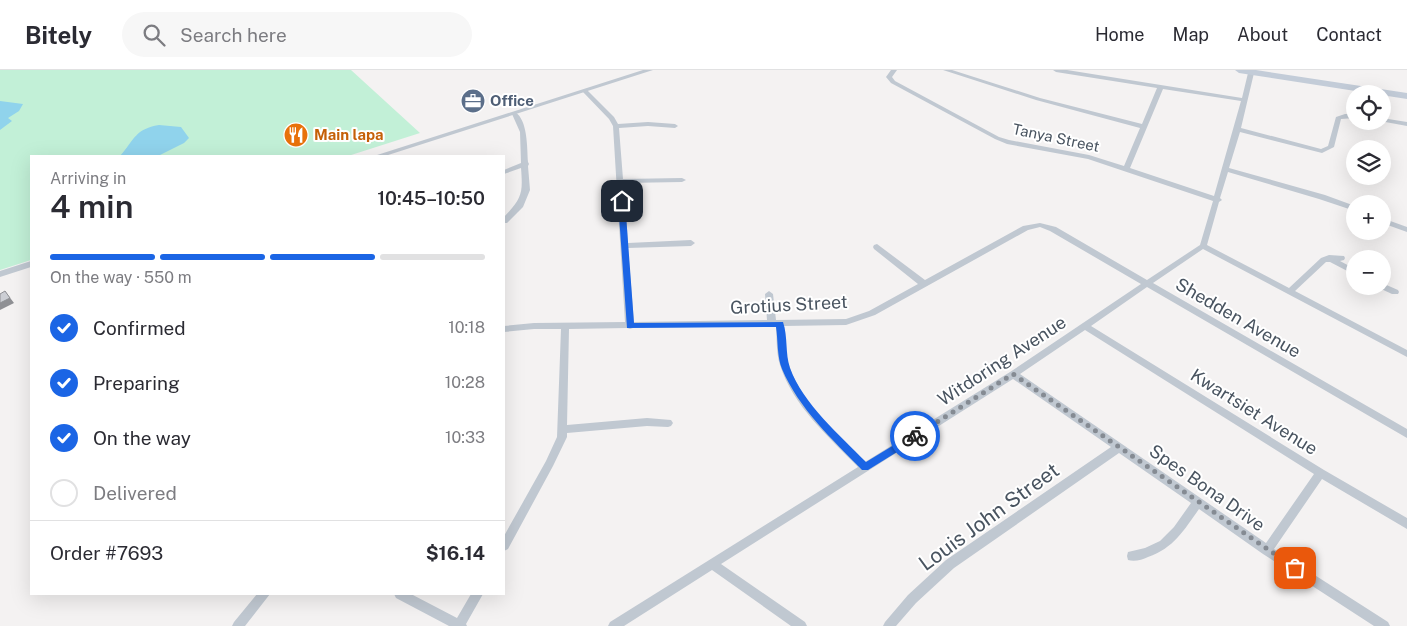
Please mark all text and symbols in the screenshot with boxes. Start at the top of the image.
search box [122,12,472,57]
text: Bitely [25,21,92,49]
icon: search [140,21,168,49]
text: Search here [180,24,287,46]
text: Home [1095,24,1145,45]
text: Map [1173,24,1209,45]
text: About [1237,24,1288,45]
text: Contact [1316,24,1382,45]
map controls [1346,85,1391,295]
button: locate [1346,85,1391,130]
office icon: Office [460,88,486,114]
place label: Office [490,92,534,109]
street label: Tanya Street [1011,120,1101,155]
restaurant icon: Main lapa [283,122,309,148]
place label: Main lapa [314,126,383,143]
button: layers [1346,140,1391,185]
text: Arriving in [50,169,126,188]
pin [601,180,643,222]
text: 10:45–10:50 [377,187,485,209]
icon: home [608,187,636,215]
text: 4 min [50,188,133,225]
button: + [1346,195,1391,240]
button: − [1346,250,1391,295]
text: On the way · 550 m [50,268,192,287]
street label: Shedden Avenue [1172,273,1305,362]
street label: Grotius Street [730,291,848,318]
street label: Witdoring Avenue [934,311,1070,410]
icon: check [50,314,78,342]
text: Confirmed [93,317,186,339]
text: 10:18 [448,318,485,337]
street label: Kwartsiet Avenue [1187,364,1322,459]
icon: check [50,369,78,397]
text: Preparing [93,372,180,394]
text: 10:28 [445,373,485,392]
courier [890,411,940,461]
icon: bike [901,422,929,450]
icon: check [50,424,78,452]
text: On the way [93,427,191,449]
text: 10:33 [445,428,485,447]
street label: Spes Bona Drive [1145,440,1269,535]
street label: Louis John Street [914,457,1064,576]
text: Delivered [93,482,177,504]
text: Order #7693 [50,542,163,564]
text: $16.14 [426,542,485,564]
pin [1274,547,1316,589]
icon: bag [1281,554,1309,582]

